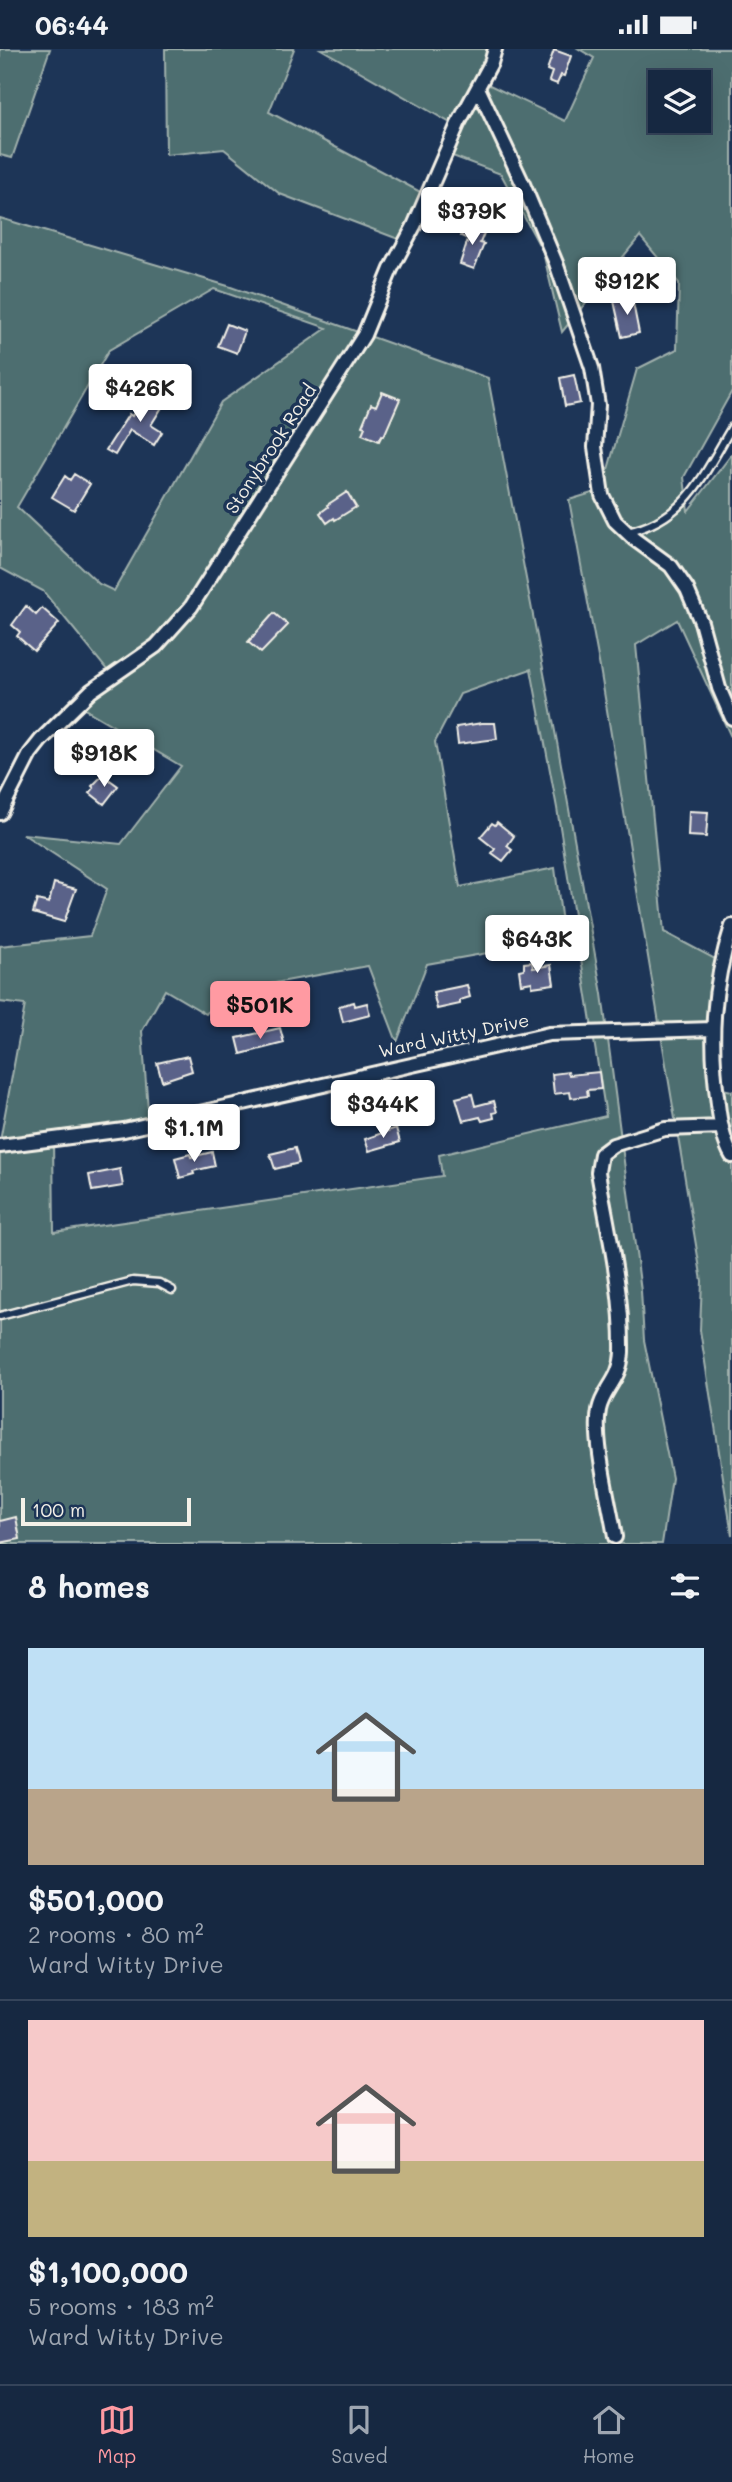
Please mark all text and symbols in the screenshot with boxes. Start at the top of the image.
text: 06:44 [35,8,109,42]
map controls [648,70,711,133]
button: layers [648,70,711,133]
pin: $379K [423,187,521,247]
text: $379K [437,195,507,225]
pin: $912K [578,257,676,317]
text: $912K [594,265,660,295]
pin: $426K [91,365,189,424]
text: $426K [105,372,175,402]
street label: Stonybrook Road [219,379,321,518]
pin: $918K [55,729,153,789]
text: $918K [70,737,138,767]
pin: $643K [488,915,586,975]
text: $643K [501,923,573,953]
pin: $501K [211,981,309,1041]
text: $501K [226,989,294,1019]
street label: Ward Witty Drive [376,1007,531,1063]
pin: $344K [334,1081,432,1140]
text: $344K [347,1088,419,1118]
pin: $1.1M [145,1105,243,1164]
text: $1.1M [164,1112,224,1142]
scale bar [21,1495,191,1527]
text: 100 m [32,1497,85,1522]
text: 8 homes [28,1566,150,1606]
icon: filters [666,1567,704,1605]
icon: home [303,1694,429,1820]
text: $501,000 [28,1879,164,1919]
text: 2 rooms · 80 m² [28,1919,204,1949]
text: Ward Witty Drive [28,1949,224,1979]
icon: home [303,2066,429,2192]
text: $1,100,000 [28,2251,188,2291]
text: 5 rooms · 183 m² [28,2291,214,2321]
text: Ward Witty Drive [28,2321,224,2351]
tab: Map [98,2401,136,2468]
tab: Saved [331,2401,388,2468]
tab: Home [583,2401,634,2468]

